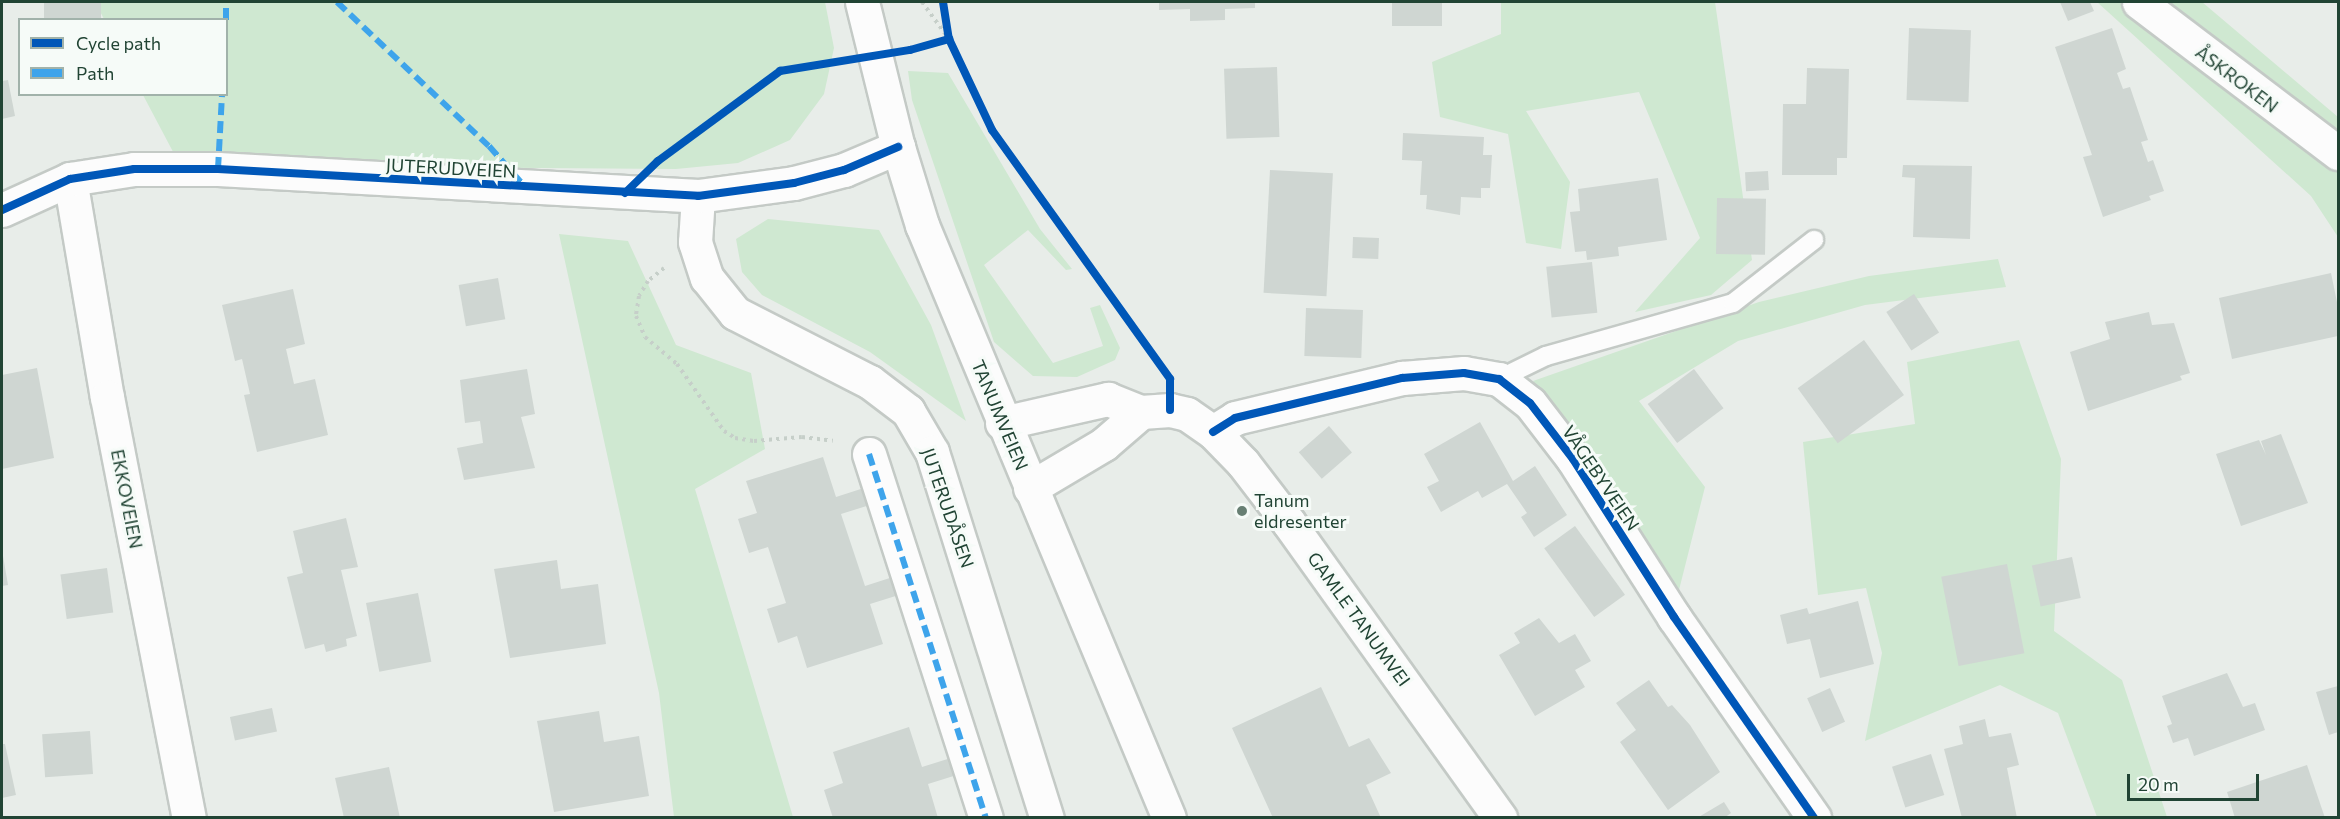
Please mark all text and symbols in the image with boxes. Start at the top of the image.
legend [18,18,228,96]
text: Cycle path [76,32,161,54]
street label: ÅSKROKEN [2191,41,2283,117]
text: Path [76,62,114,84]
street label: JUTERUDVEIEN [385,154,517,182]
street label: TANUMVEIEN [967,357,1033,473]
street label: VÅGEBYVEIEN [1558,421,1644,535]
street label: JUTERUDÅSEN [917,445,979,571]
street label: EKKOVEIEN [107,447,147,551]
place label: Tanum eldresenter [1254,490,1347,532]
marker: Tanum eldresenter [1235,504,1249,518]
street label: GAMLE TANUMVEI [1303,548,1415,690]
scale bar [2130,762,2262,800]
text: 20 m [2138,773,2179,795]

